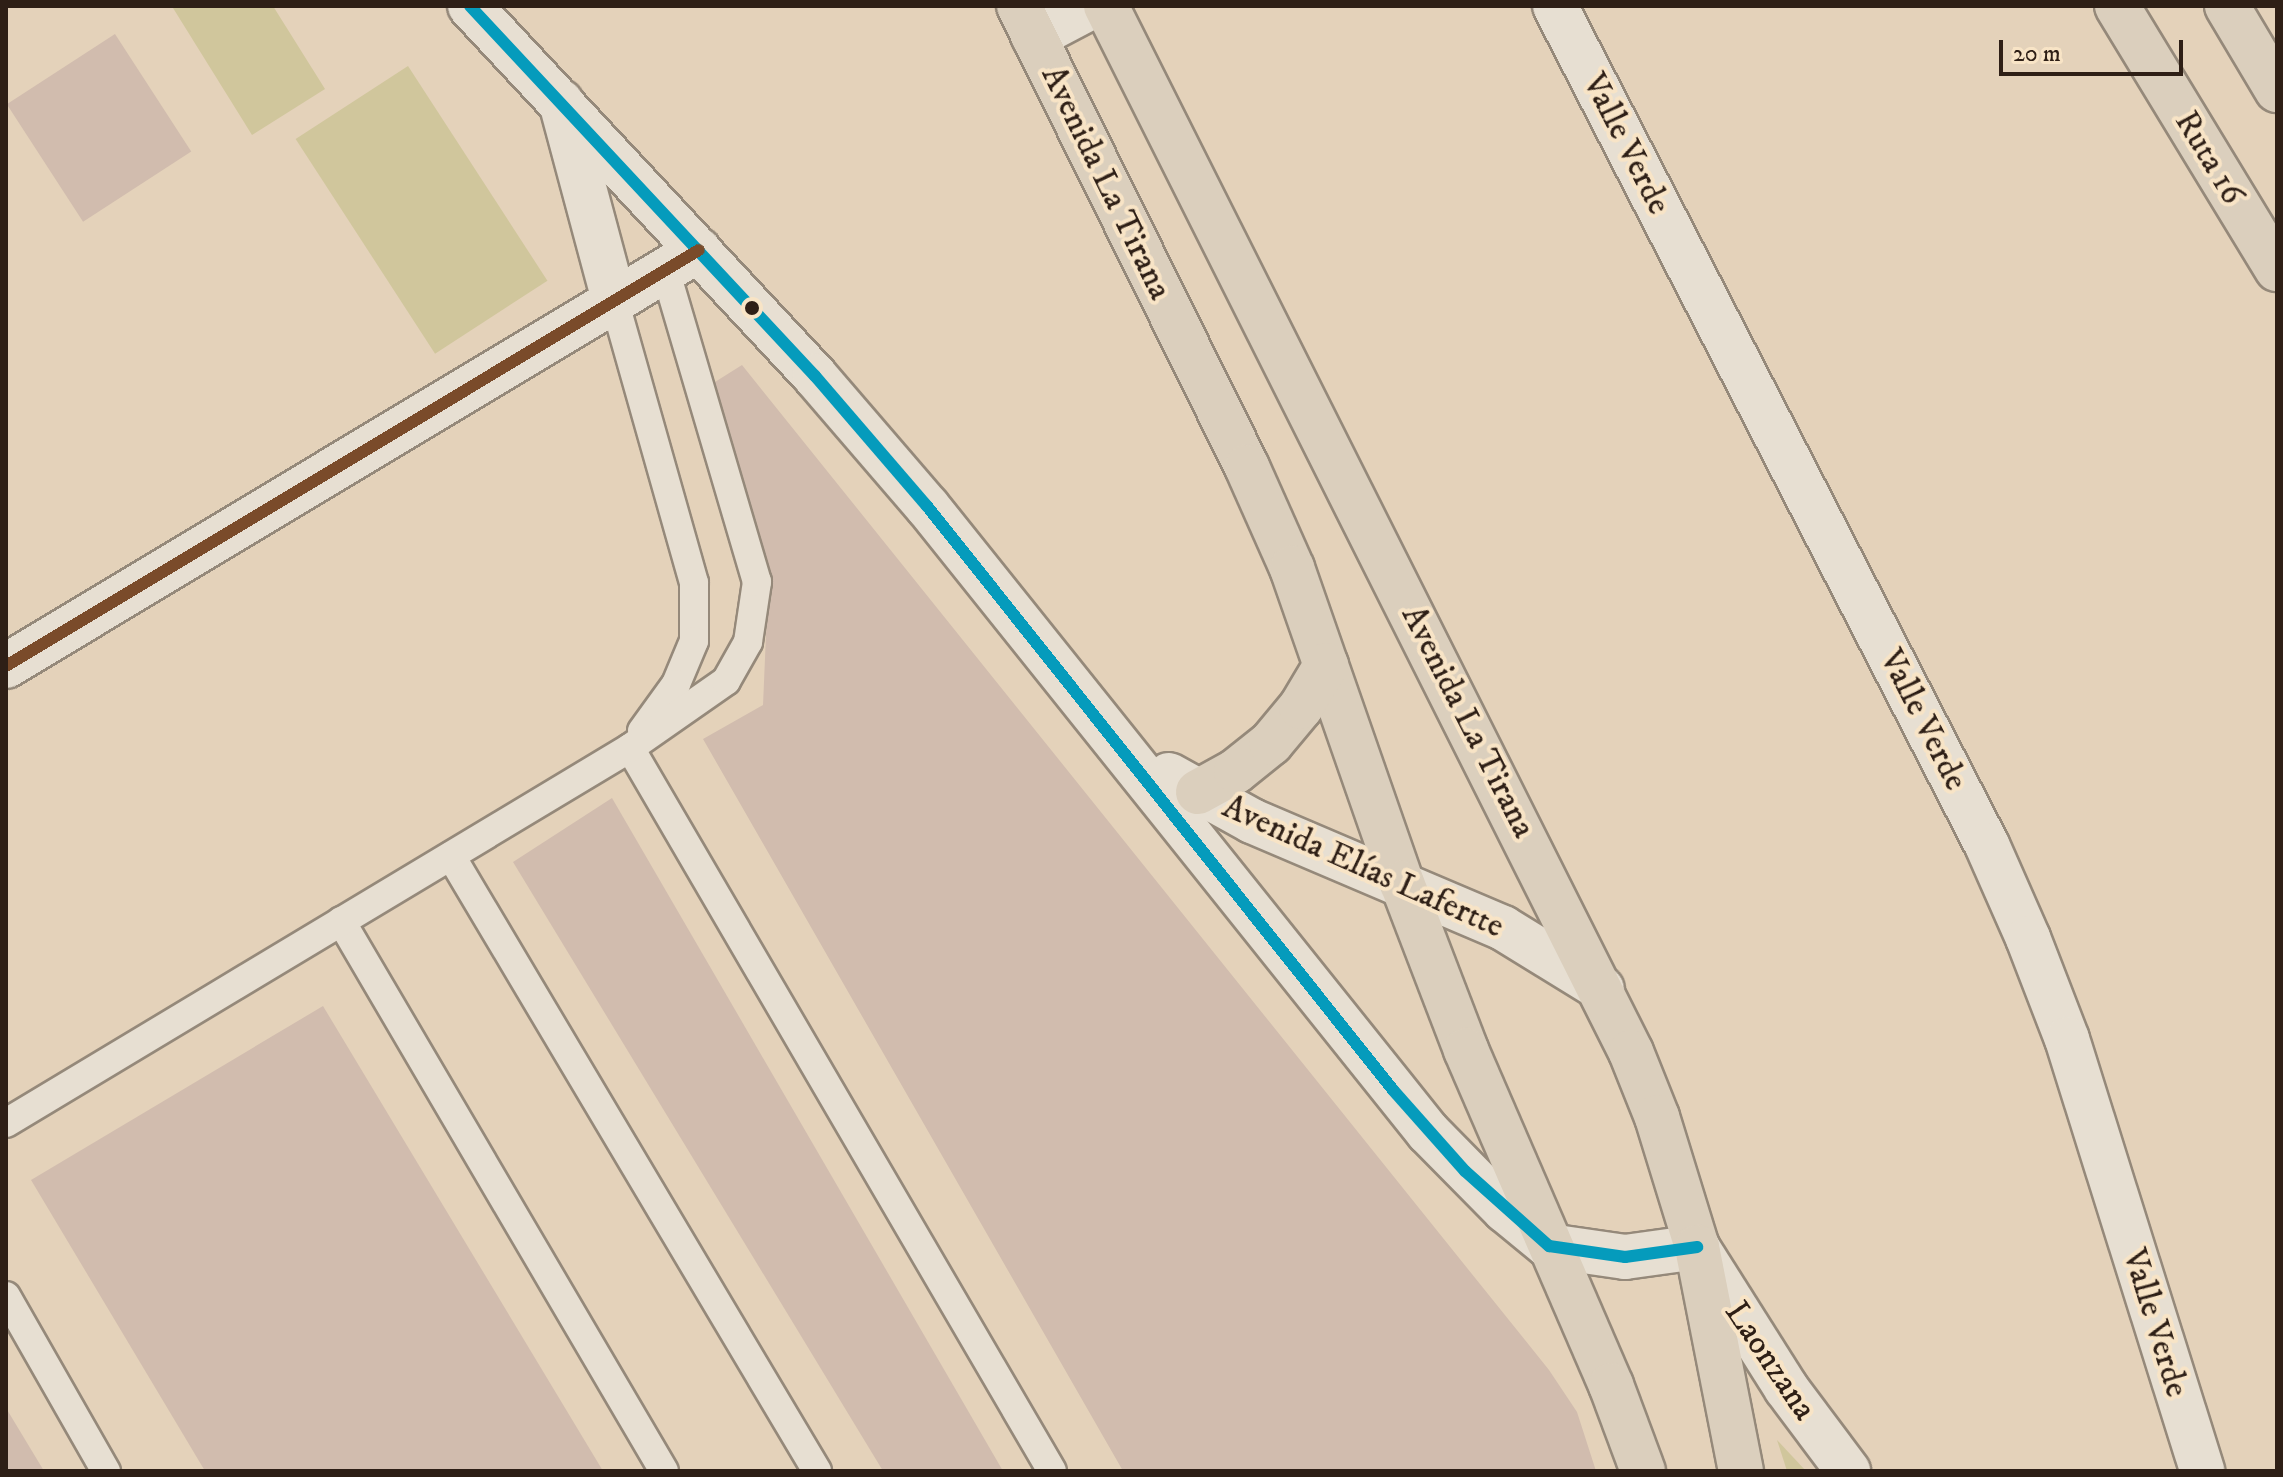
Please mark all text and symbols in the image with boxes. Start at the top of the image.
scale bar [2003,24,2187,74]
text: 20 m [2013,39,2061,69]
street label: Avenida La Tirana [1032,59,1180,307]
street label: Valle Verde [1573,67,1679,221]
street label: Ruta 16 [2165,104,2253,212]
unlabelled marker [744,300,760,316]
street label: Avenida La Tirana [1392,599,1544,845]
street label: Valle Verde [1870,643,1976,797]
street label: Avenida Elías Lafertte [1216,787,1510,947]
street label: Valle Verde [2113,1244,2197,1402]
street label: Laonzana [1715,1294,1825,1428]

